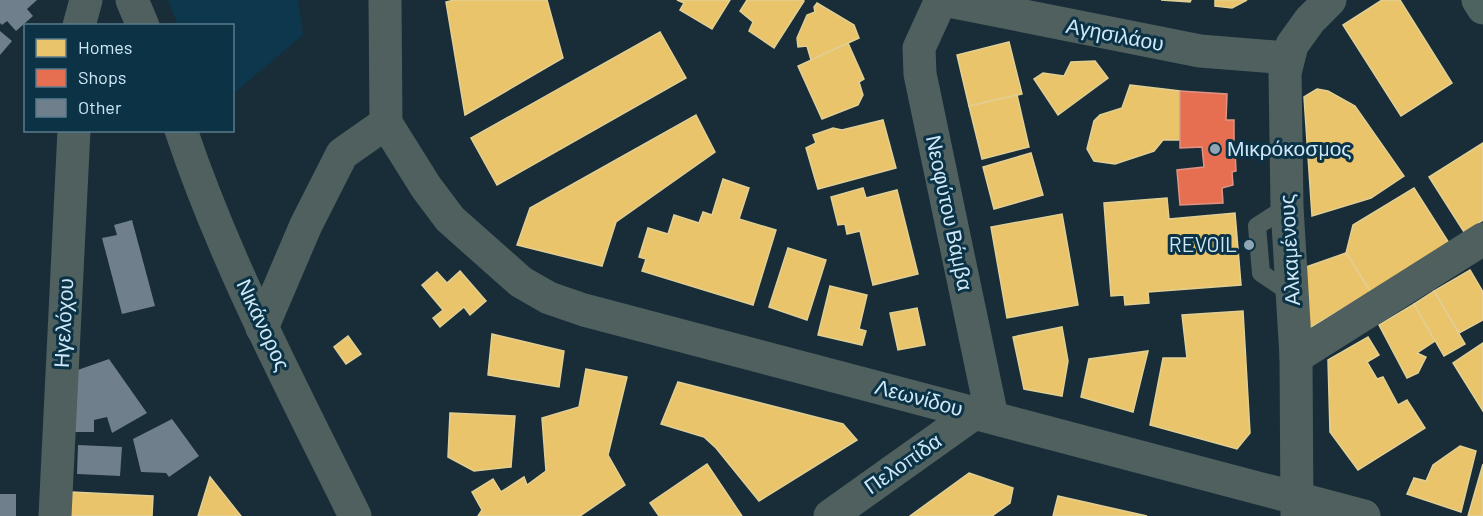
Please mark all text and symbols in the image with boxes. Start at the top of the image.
street label: Αγησιλάου [1064,12,1166,55]
legend [24,24,234,132]
text: Homes [78,36,132,58]
text: Shops [78,66,127,88]
text: Other [78,96,122,118]
street label: Νεοφύτου Βάμβα [922,133,979,293]
place label: Μικρόκοσμος [1227,135,1351,160]
marker: Μικρόκοσμος [1208,142,1222,156]
street label: Αλκαμένους [1273,194,1304,306]
place label: REVOIL [1169,231,1237,256]
marker: REVOIL [1242,238,1256,252]
street label: Νικάνορος [232,275,296,374]
street label: Ηγελόχου [48,277,77,368]
street label: Λεωνίδου [873,373,966,420]
street label: Πελοπίδα [859,427,946,498]

